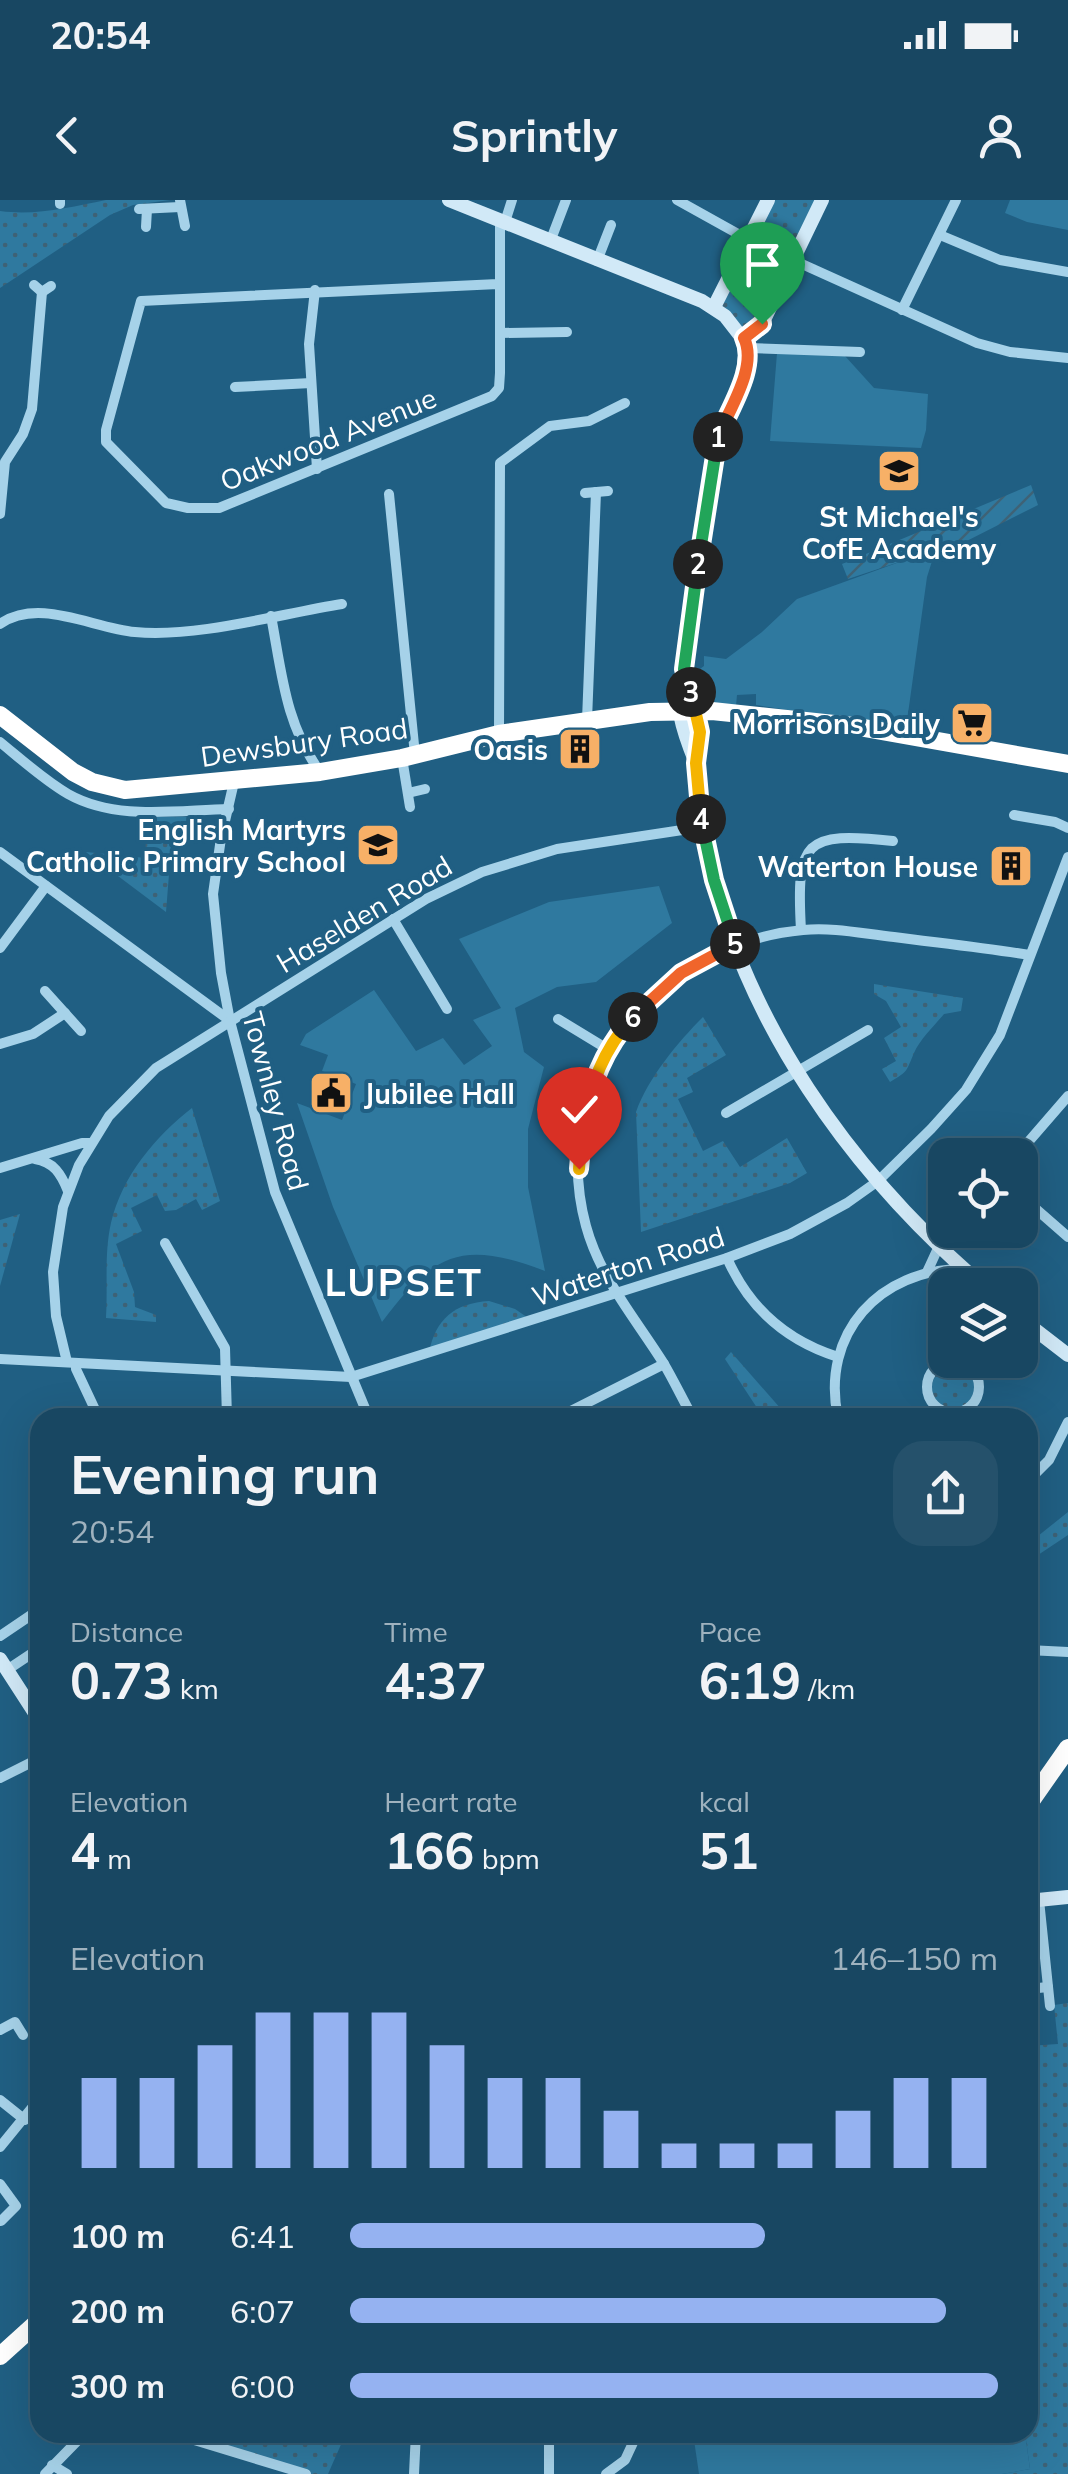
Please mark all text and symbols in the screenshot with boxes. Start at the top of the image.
text: 20:54 [50,11,151,59]
text: Sprintly [451,107,617,163]
icon: back [40,108,95,163]
icon: person [973,108,1028,163]
pin [720,222,805,325]
icon: arrive [735,237,790,292]
street label: Oakwood Avenue [215,380,441,498]
pin: 1 [693,412,743,462]
text: 1 [710,419,726,454]
school or university icon: St Michael's CofE Academy [876,448,922,494]
place label: St Michael's CofE Academy [802,499,997,566]
pin: 2 [673,539,723,589]
text: 2 [690,546,706,581]
pin: 3 [666,667,716,717]
text: 3 [683,674,699,709]
supermarket icon: Morrisons Daily [949,700,995,746]
place label: Morrisons Daily [732,706,941,741]
street label: Dewsbury Road [198,710,410,774]
building icon: Oasis [557,726,603,772]
place label: Oasis [473,732,548,767]
pin: 4 [676,794,726,844]
text: 4 [693,801,709,836]
place label: English Martyrs Catholic Primary School [26,812,346,879]
school or university icon: English Martyrs Catholic Primary School [355,822,401,868]
building icon: Waterton House [988,843,1034,889]
street label: Haselden Road [270,848,458,980]
place label: Waterton House [757,849,978,884]
pin: 5 [710,919,760,969]
text: 5 [727,926,743,961]
pin: 6 [608,992,658,1042]
text: 6 [625,999,641,1034]
street label: Townley Road [235,1008,317,1194]
pin [537,1067,622,1170]
public building icon: Jubilee Hall [308,1070,354,1116]
place label: Jubilee Hall [364,1076,515,1111]
icon: check [552,1082,607,1137]
map controls [928,1138,1038,1378]
button: locate [928,1138,1038,1248]
street label: Waterton Road [527,1218,729,1314]
district label: LUPSET [324,1258,484,1306]
button: layers [928,1268,1038,1378]
text: Evening run [70,1439,379,1508]
button: share [893,1441,998,1546]
text: 20:54 [70,1511,154,1551]
text: Distance [70,1614,183,1649]
text: Time [384,1614,448,1649]
text: Pace [699,1614,762,1649]
text: 0.73 [70,1649,172,1712]
text: 4:37 [384,1649,487,1712]
text: 6:19 [699,1649,801,1712]
text: km [172,1671,219,1706]
text: /km [801,1671,855,1706]
text: Elevation [70,1784,188,1819]
text: Heart rate [384,1784,518,1819]
text: kcal [699,1784,750,1819]
text: 4 [70,1819,100,1882]
text: 166 [384,1819,474,1882]
text: 51 [699,1819,759,1882]
text: m [100,1841,132,1876]
text: bpm [474,1841,540,1876]
text: Elevation [70,1938,205,1978]
text: 146–150 m [830,1938,998,1978]
text: 100 m [70,2216,165,2256]
text: 6:41 [230,2216,295,2256]
text: 200 m [70,2291,165,2331]
text: 6:07 [230,2291,295,2331]
text: 300 m [70,2366,165,2406]
text: 6:00 [230,2366,295,2406]

